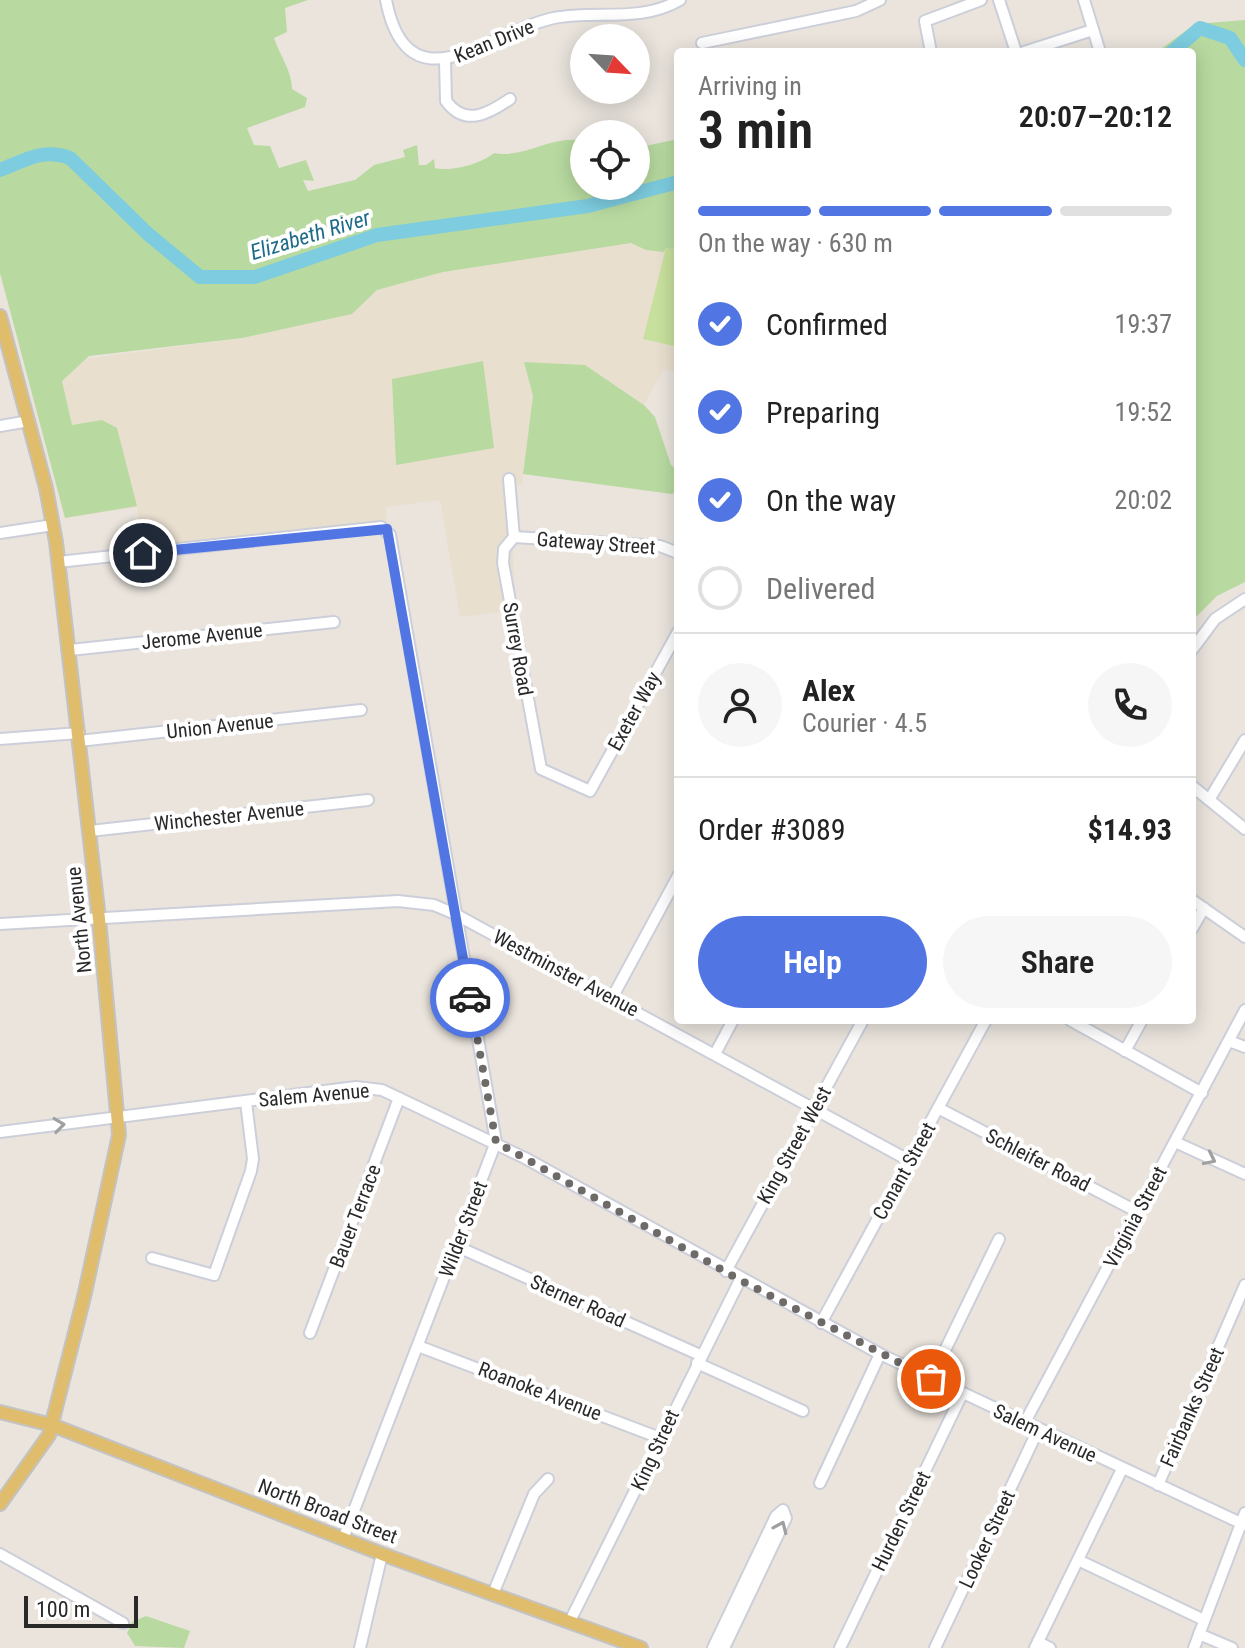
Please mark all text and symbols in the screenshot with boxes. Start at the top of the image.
street label: Kean Drive [451,14,537,68]
north arrow [570,24,650,104]
map controls [570,24,650,200]
text: Arriving in [698,71,802,101]
text: 20:07–20:12 [1019,99,1172,134]
text: 3 min [698,100,813,161]
button: locate [570,120,650,200]
water label: Elizabeth River [247,205,373,265]
text: On the way · 630 m [698,228,893,258]
icon: check [698,302,742,346]
text: Confirmed [766,307,888,342]
text: 19:37 [1115,309,1172,339]
icon: check [698,390,742,434]
text: Preparing [766,395,880,430]
text: 19:52 [1115,397,1172,427]
icon: check [698,478,742,522]
text: On the way [766,483,896,518]
text: 20:02 [1115,485,1172,515]
pin [109,519,177,587]
street label: Gateway Street [536,527,656,559]
icon: home [121,531,165,575]
text: Delivered [766,571,875,606]
street label: Surrey Road [498,600,538,698]
street label: Jerome Avenue [140,618,264,654]
button: person [698,663,782,747]
button: phone [1088,663,1172,747]
street label: Exeter Way [603,667,665,755]
text: Alex [802,673,855,708]
street label: Union Avenue [165,708,275,744]
text: Courier · 4.5 [802,708,927,738]
street label: Winchester Avenue [153,796,305,836]
text: Order #3089 [698,812,846,847]
text: $14.93 [1087,812,1172,847]
street label: North Avenue [61,866,97,974]
button: Help [698,916,927,1008]
button: Share [943,916,1172,1008]
street label: Westminster Avenue [489,925,643,1021]
courier [430,958,510,1038]
icon: car [448,976,492,1020]
street label: Salem Avenue [258,1078,370,1112]
street label: King Street West [752,1082,836,1208]
one-way arrow [53,1116,66,1133]
street label: Conant Street [867,1118,941,1224]
street label: Schleifer Road [982,1123,1094,1197]
one-way arrow [1201,1150,1216,1165]
street label: Bauer Terrace [324,1161,386,1271]
street label: Virginia Street [1098,1162,1172,1272]
street label: Wilder Street [434,1177,492,1281]
street label: Sterner Road [527,1269,629,1333]
street label: Fairbanks Street [1155,1343,1229,1470]
pin [897,1345,965,1413]
street label: Roanoke Avenue [475,1356,605,1426]
icon: bag [909,1357,953,1401]
street label: Salem Avenue [990,1399,1100,1467]
street label: King Street [626,1406,684,1494]
street label: Hurden Street [866,1467,936,1575]
street label: North Broad Street [255,1473,401,1549]
street label: Looker Street [954,1486,1020,1592]
one-way arrow [772,1521,788,1535]
scale bar [24,1592,138,1628]
text: 100 m [36,1597,90,1622]

